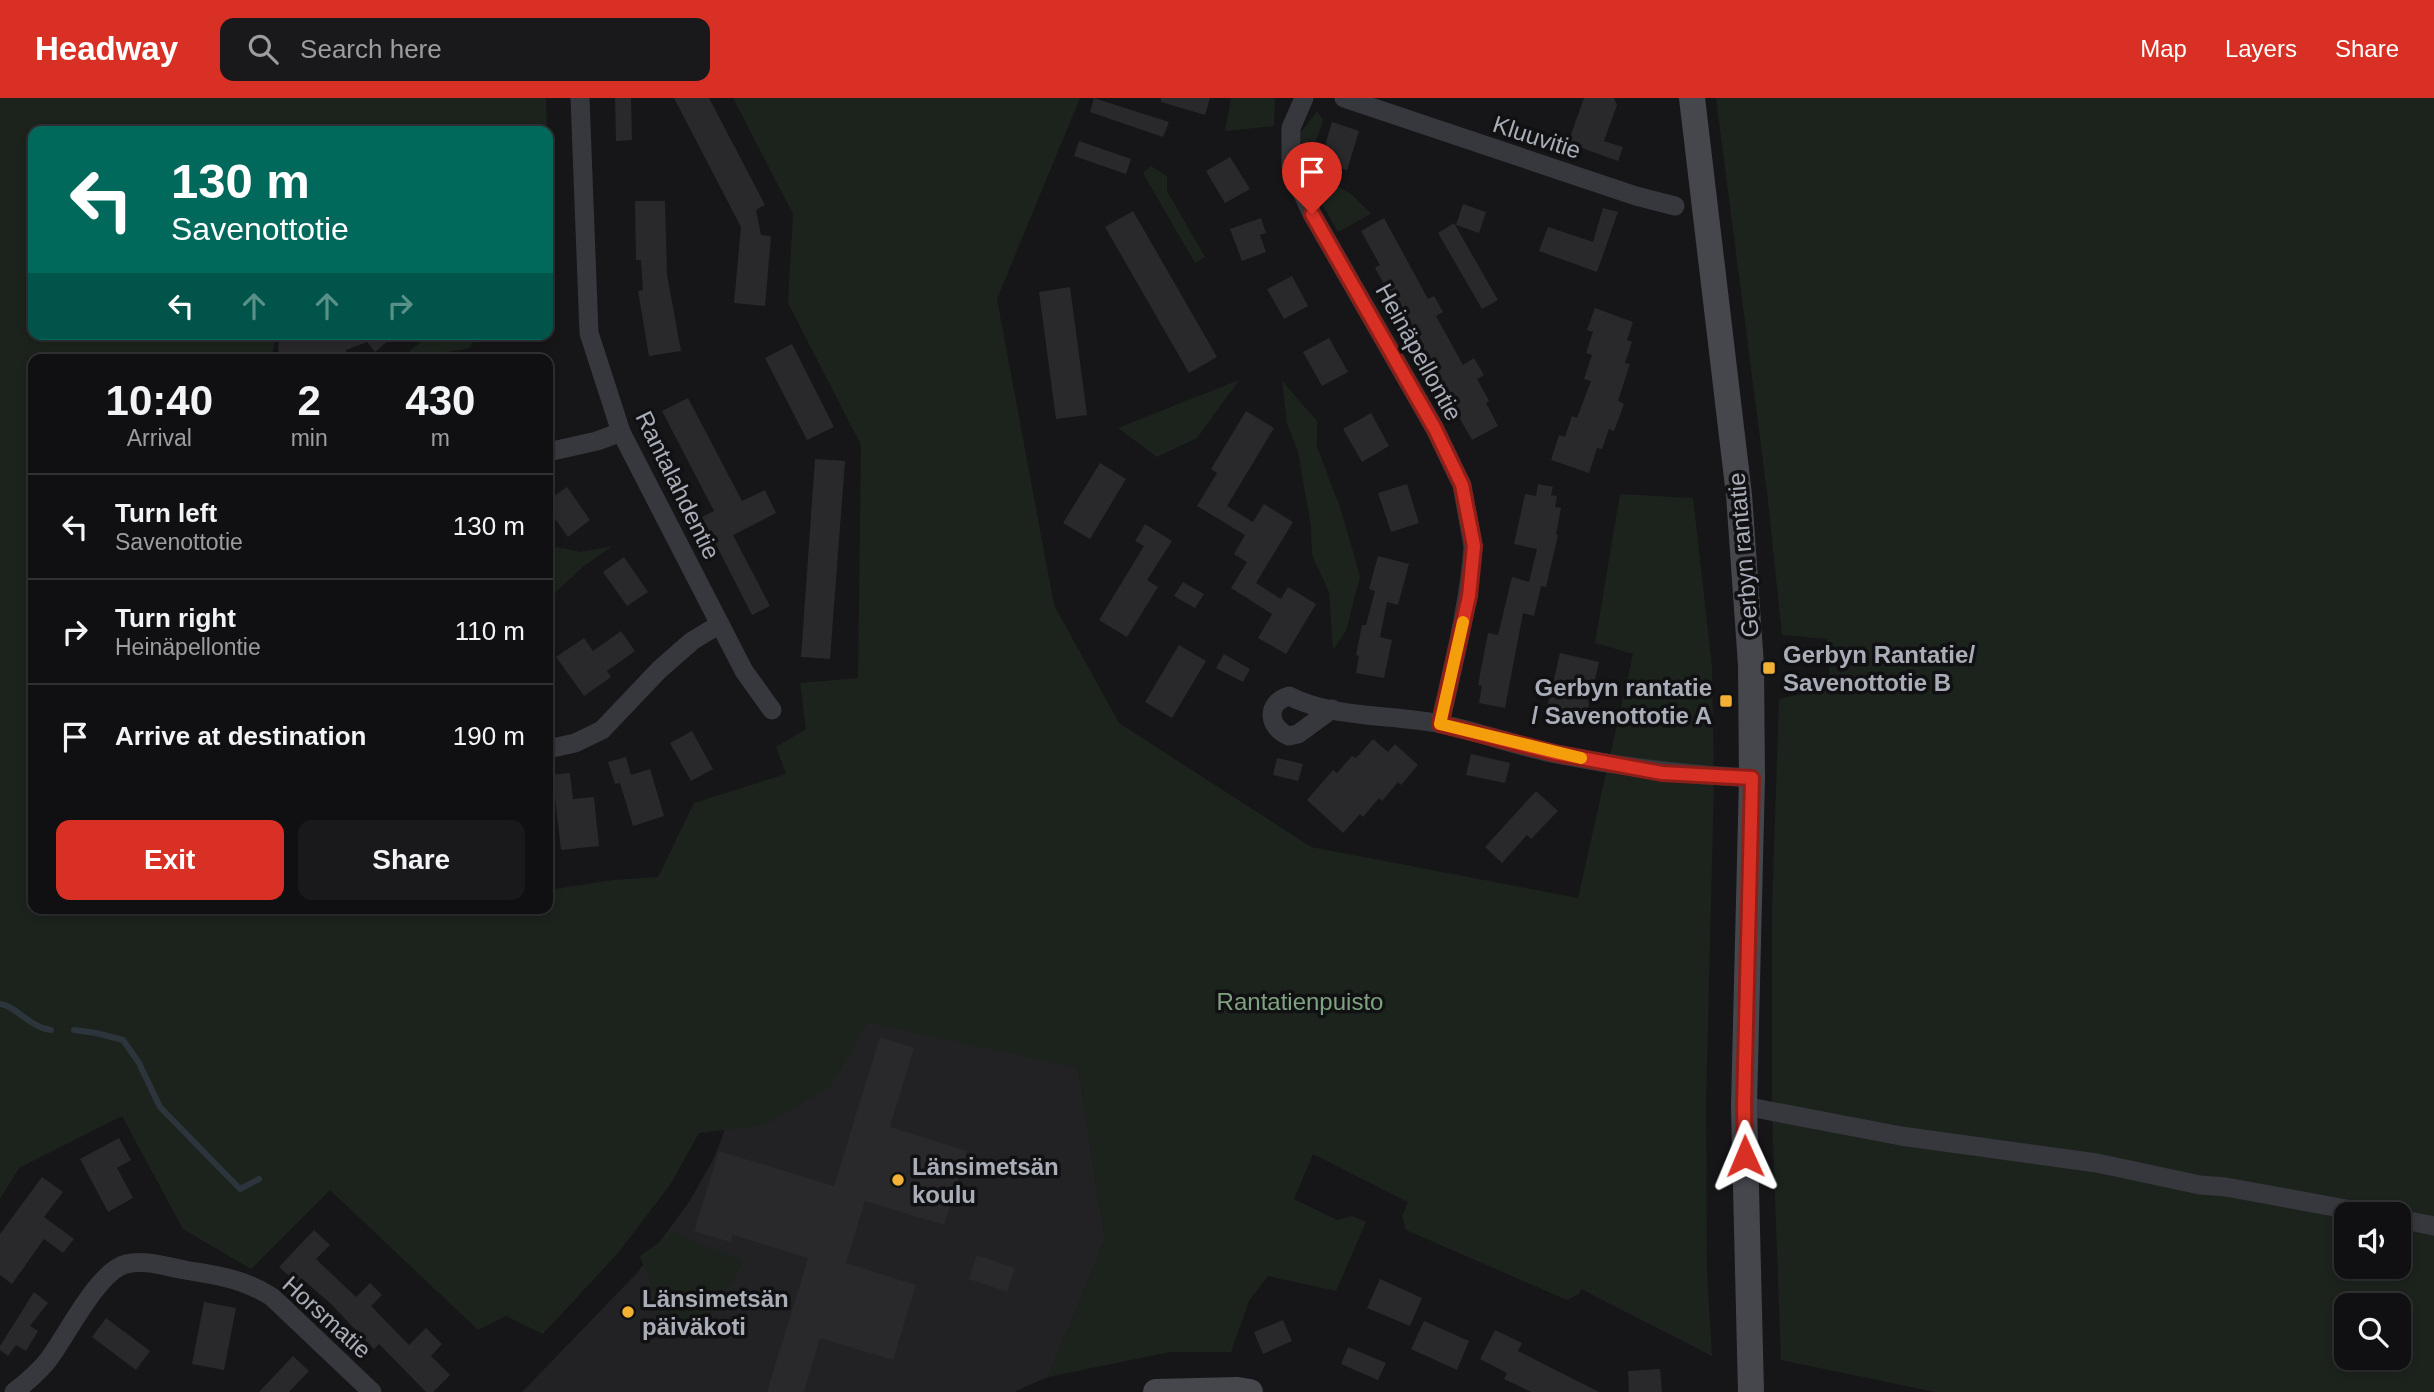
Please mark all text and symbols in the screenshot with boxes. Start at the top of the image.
search box [220,18,710,81]
text: Headway [35,30,178,67]
icon: search [244,30,282,68]
text: Search here [300,34,442,64]
text: Map [2140,35,2187,62]
text: Layers [2225,35,2297,62]
text: Share [2335,35,2399,62]
street label: Kluuvitie [1490,110,1584,164]
pin [1282,142,1342,214]
icon: arrive [1293,153,1331,191]
icon: left [56,154,147,245]
text: 130 m [171,154,310,208]
text: Savenottotie [171,211,349,247]
street label: Heinäpellontie [1370,279,1468,425]
icon: left [162,287,200,325]
icon: ahead [235,287,273,325]
icon: ahead [308,287,346,325]
icon: right [381,287,419,325]
text: 10:40 [106,377,213,424]
text: 2 [297,377,321,424]
text: 430 [405,377,475,424]
street label: Rantalahdentie [630,407,726,563]
text: Arrival [127,425,192,451]
text: min [291,425,328,451]
text: m [431,425,450,451]
street label: Gerbyn rantatie [1722,471,1764,639]
text: Turn left [115,498,217,528]
icon: left [56,508,94,546]
text: 130 m [453,511,525,541]
text: Savenottotie [115,529,243,555]
text: Turn right [115,603,236,633]
icon: right [56,613,94,651]
text: 110 m [455,616,525,646]
text: Heinäpellontie [115,634,261,660]
place label: Gerbyn Rantatie/ Savenottotie B [1783,641,1975,696]
marker: Gerbyn Rantatie/ Savenottotie B [1761,660,1777,676]
place label: Gerbyn rantatie / Savenottotie A [1532,674,1712,729]
marker: Gerbyn rantatie / Savenottotie A [1718,693,1734,709]
icon: arrive [56,718,94,756]
text: Arrive at destination [115,721,366,751]
text: 190 m [453,721,525,751]
button: Exit [56,820,284,900]
button: Share [298,820,525,900]
park label: Rantatienpuisto [1217,988,1383,1015]
position arrow [1708,1119,1782,1193]
place label: Länsimetsän koulu [912,1153,1059,1208]
marker: Länsimetsän koulu [890,1172,906,1188]
map controls [2334,1202,2411,1370]
button: sound [2334,1202,2411,1279]
street label: Horsmatie [277,1270,377,1364]
place label: Länsimetsän päiväkoti [642,1285,789,1340]
button: search [2334,1293,2411,1370]
marker: Länsimetsän päiväkoti [620,1304,636,1320]

